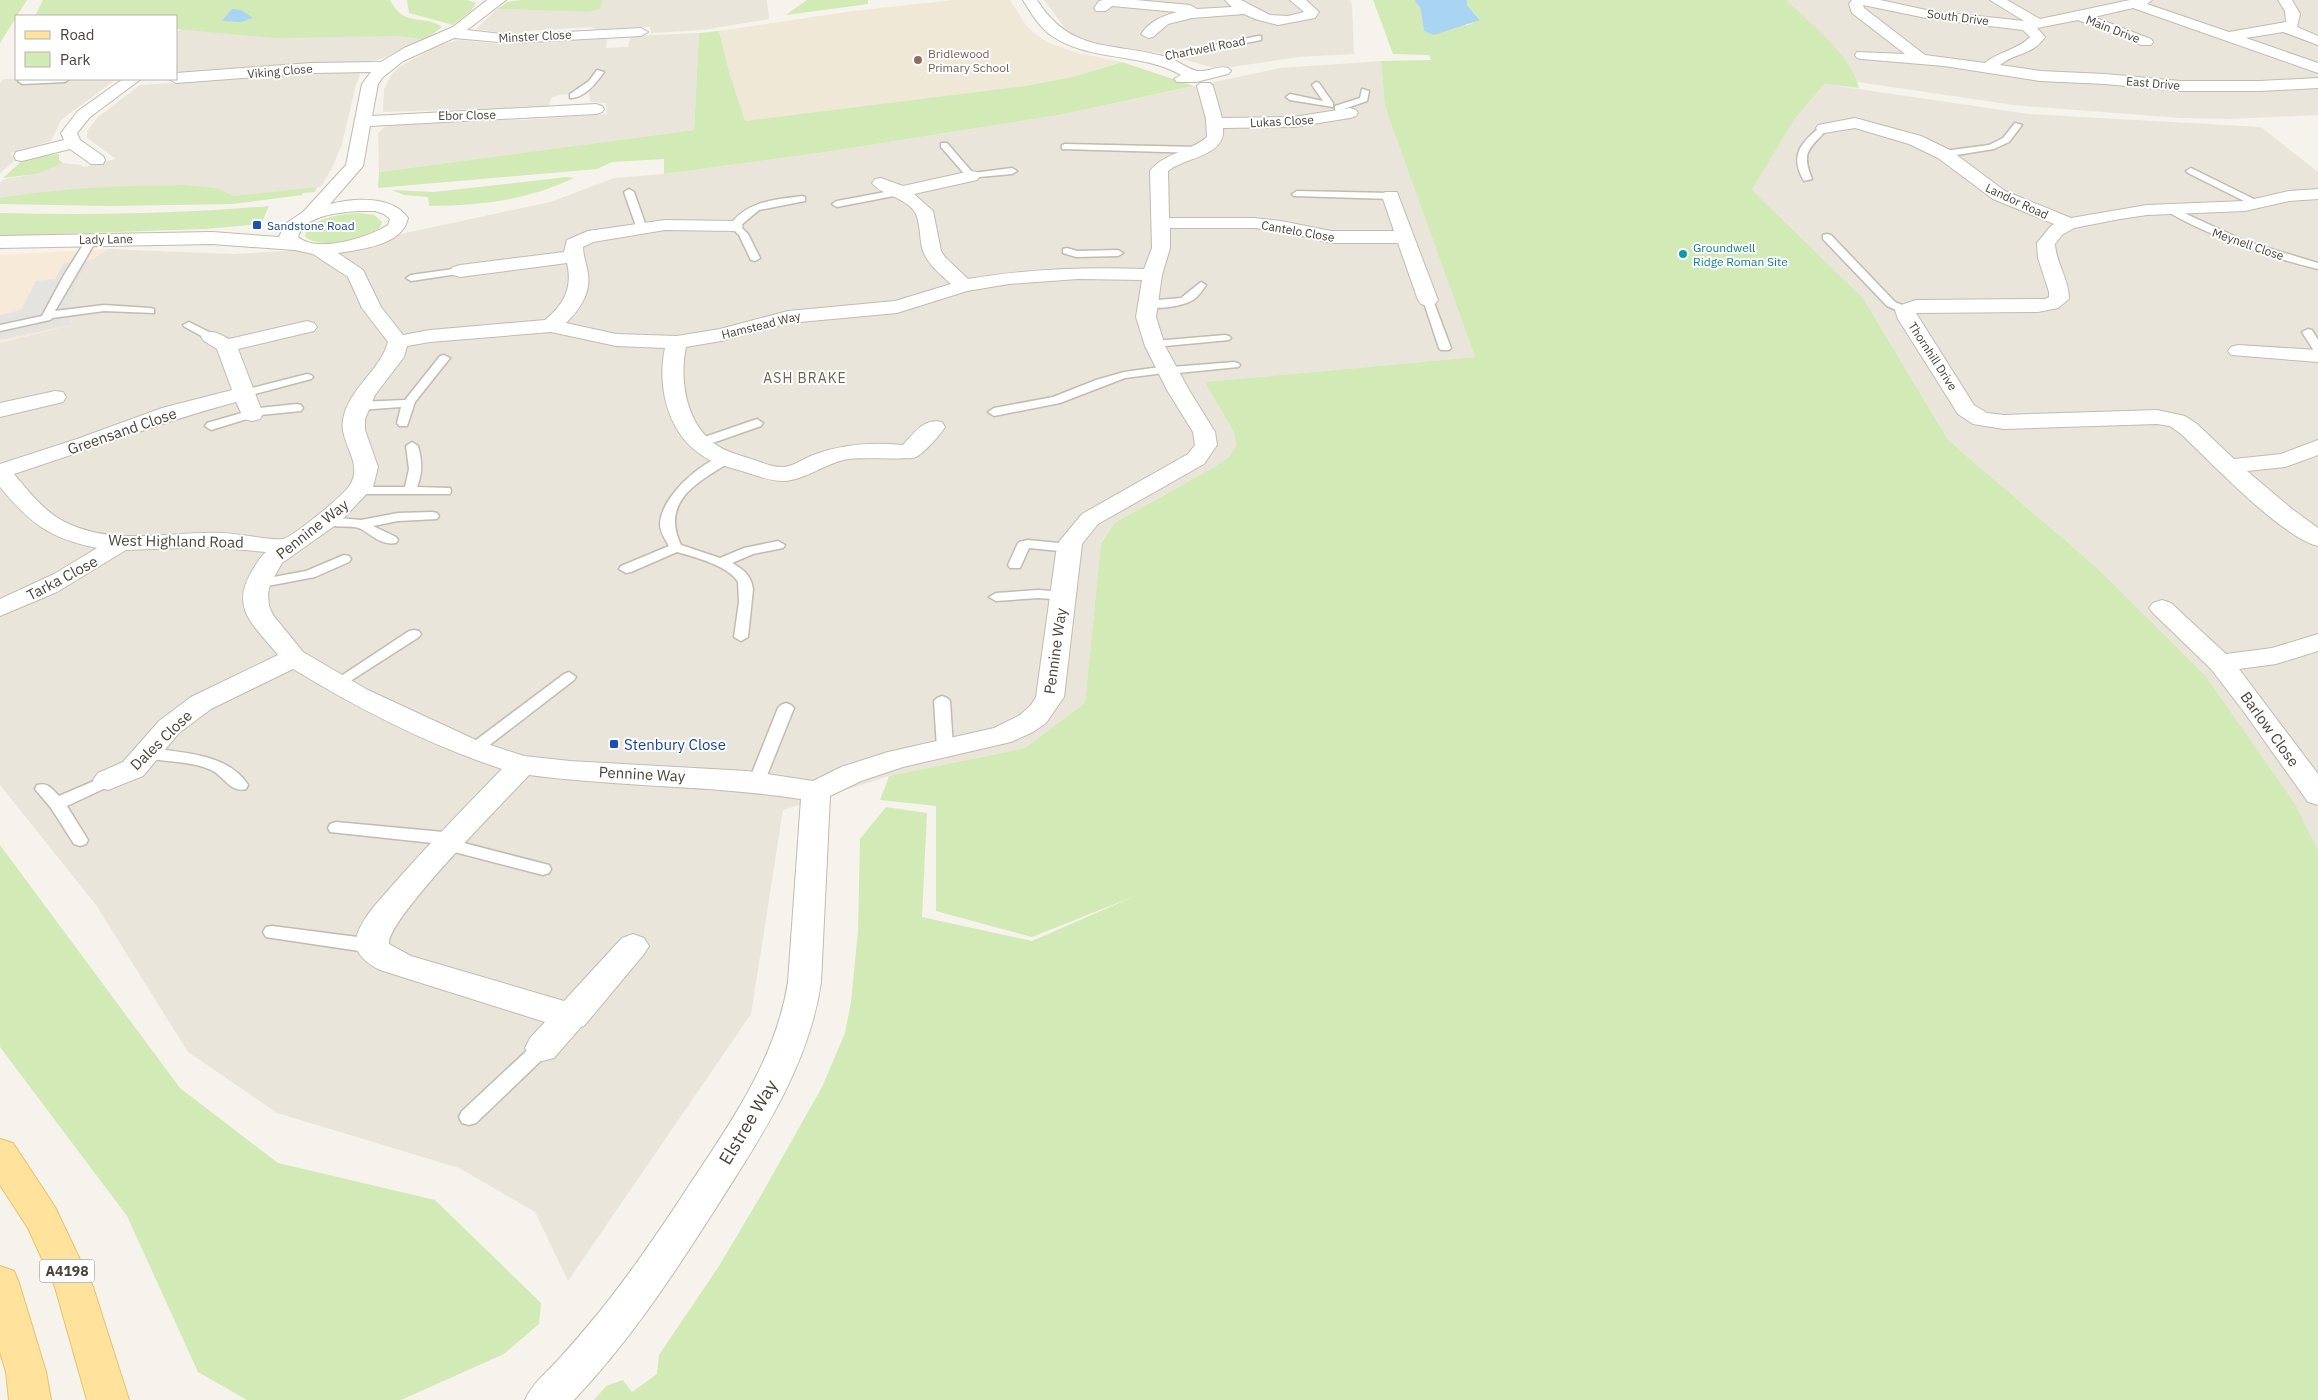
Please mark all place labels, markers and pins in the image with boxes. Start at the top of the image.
place label: Bridlewood Primary School [928,46,1009,75]
marker: Bridlewood Primary School [912,54,924,66]
place label: Sandstone Road [267,218,355,233]
marker: Sandstone Road [251,219,263,231]
place label: Groundwell Ridge Roman Site [1693,240,1788,269]
marker: Groundwell Ridge Roman Site [1677,248,1689,260]
place label: Stenbury Close [624,735,726,754]
marker: Stenbury Close [608,738,620,750]

